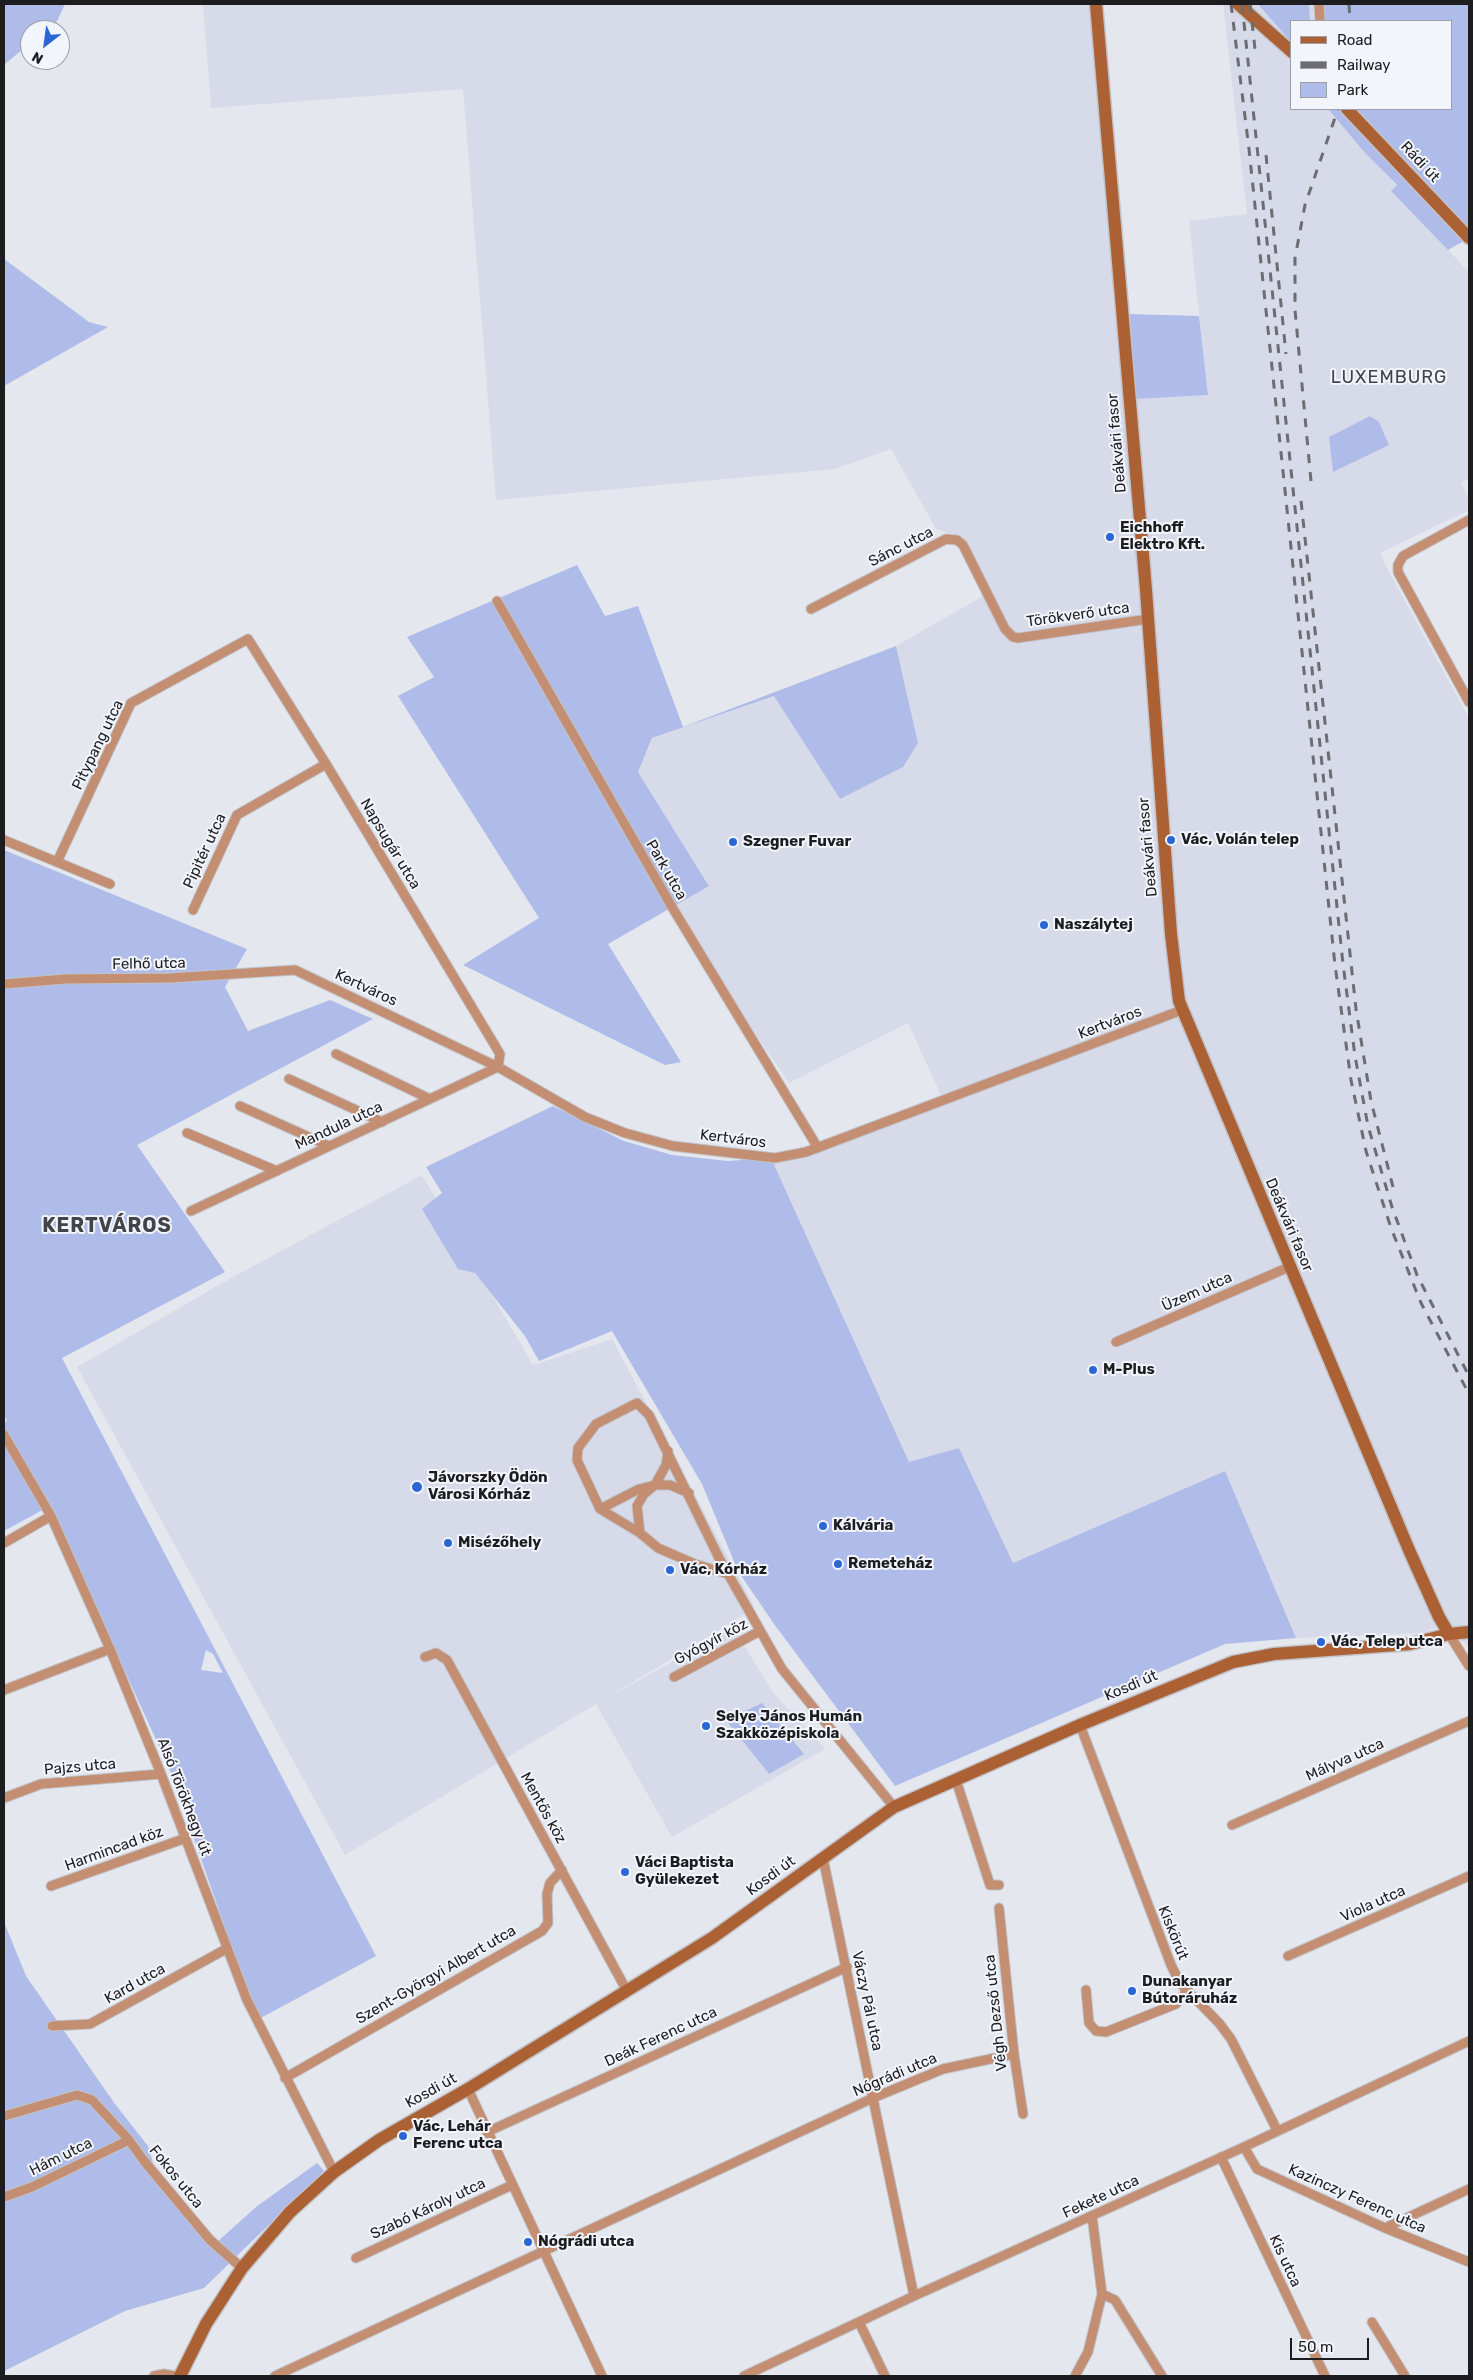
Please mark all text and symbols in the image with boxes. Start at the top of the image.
north arrow [20,20,70,70]
legend [1290,20,1453,110]
text: Road [1337,31,1373,49]
text: N [29,48,46,67]
text: Railway [1337,56,1391,74]
text: Park [1337,81,1368,99]
street label: Rádi út [1397,138,1443,186]
district label: LUXEMBURG [1330,367,1448,389]
street label: Deákvári fasor [1104,392,1130,494]
place label: Eichhoff Elektro Kft. [1120,519,1205,554]
street label: Sánc utca [866,523,936,571]
marker: Eichhoff Elektro Kft. [1104,531,1116,543]
street label: Törökverő utca [1026,599,1130,631]
street label: Pitypang utca [68,697,128,793]
street label: Napsugár utca [356,795,424,893]
street label: Deákvári fasor [1135,796,1161,898]
street label: Pipitér utca [180,811,230,891]
place label: Vác, Volán telep [1181,831,1299,849]
place label: Szegner Fuvar [743,833,851,851]
marker: Vác, Volán telep [1165,834,1177,846]
marker: Szegner Fuvar [727,836,739,848]
street label: Park utca [642,837,690,903]
place label: Naszálytej [1054,916,1133,934]
marker: Naszálytej [1038,919,1050,931]
street label: Felhő utca [112,954,186,974]
street label: Kertváros [332,966,400,1010]
street label: Kertváros [1076,1003,1144,1043]
street label: Mandula utca [292,1098,386,1154]
street label: Kertváros [699,1126,767,1152]
street label: Deákvári fasor [1261,1175,1317,1275]
district label: KERTVÁROS [41,1214,173,1238]
street label: Üzem utca [1159,1269,1235,1315]
place label: M-Plus [1103,1361,1155,1379]
marker: M-Plus [1087,1364,1099,1376]
place label: Jávorszky Ödön Városi Kórház [428,1469,548,1504]
marker: Jávorszky Ödön Városi Kórház [410,1480,424,1494]
place label: Kálvária [833,1517,893,1535]
marker: Kálvária [817,1520,829,1532]
place label: Misézőhely [458,1534,541,1552]
marker: Misézőhely [442,1537,454,1549]
place label: Remeteház [848,1555,933,1573]
marker: Remeteház [832,1558,844,1570]
place label: Vác, Kórház [680,1561,767,1579]
marker: Vác, Kórház [664,1564,676,1576]
street label: Gyógyír köz [671,1615,751,1669]
place label: Vác, Telep utca [1331,1633,1443,1651]
marker: Vác, Telep utca [1315,1636,1327,1648]
street label: Kosdi út [1102,1667,1160,1705]
place label: Selye János Humán Szakközépiskola [716,1708,862,1743]
marker: Selye János Humán Szakközépiskola [700,1720,712,1732]
street label: Mályva utca [1303,1735,1387,1785]
street label: Alsó Törökhegy út [153,1736,215,1858]
street label: Pajzs utca [43,1755,117,1779]
street label: Mentős köz [516,1769,570,1847]
street label: Harmincad köz [62,1823,166,1875]
street label: Kosdi út [743,1852,799,1900]
place label: Váci Baptista Gyülekezet [635,1854,734,1889]
marker: Váci Baptista Gyülekezet [619,1866,631,1878]
street label: Viola utca [1338,1882,1408,1926]
street label: Kiskörút [1154,1903,1192,1963]
street label: Szent-Györgyi Albert utca [353,1922,519,2028]
street label: Váczy Pál utca [848,1949,886,2053]
street label: Végh Dezső utca [981,1954,1011,2072]
street label: Kard utca [101,1960,169,2008]
place label: Dunakanyar Bútoráruház [1142,1973,1237,2008]
marker: Dunakanyar Bútoráruház [1126,1985,1138,1997]
street label: Deák Ferenc utca [602,2003,720,2071]
street label: Nógrádi utca [850,2049,940,2101]
street label: Kosdi út [402,2070,460,2112]
place label: Vác, Lehár Ferenc utca [413,2118,503,2153]
marker: Vác, Lehár Ferenc utca [397,2130,409,2142]
street label: Hám utca [27,2134,95,2180]
street label: Fokos utca [145,2142,207,2212]
street label: Kazinczy Ferenc utca [1285,2161,1429,2237]
street label: Fekete utca [1060,2171,1142,2223]
street label: Szabó Károly utca [368,2174,488,2244]
street label: Kis utca [1265,2232,1305,2290]
place label: Nógrádi utca [538,2233,634,2251]
marker: Nógrádi utca [522,2236,534,2248]
scale bar [1293,2328,1372,2360]
text: 50 m [1298,2338,1333,2356]

